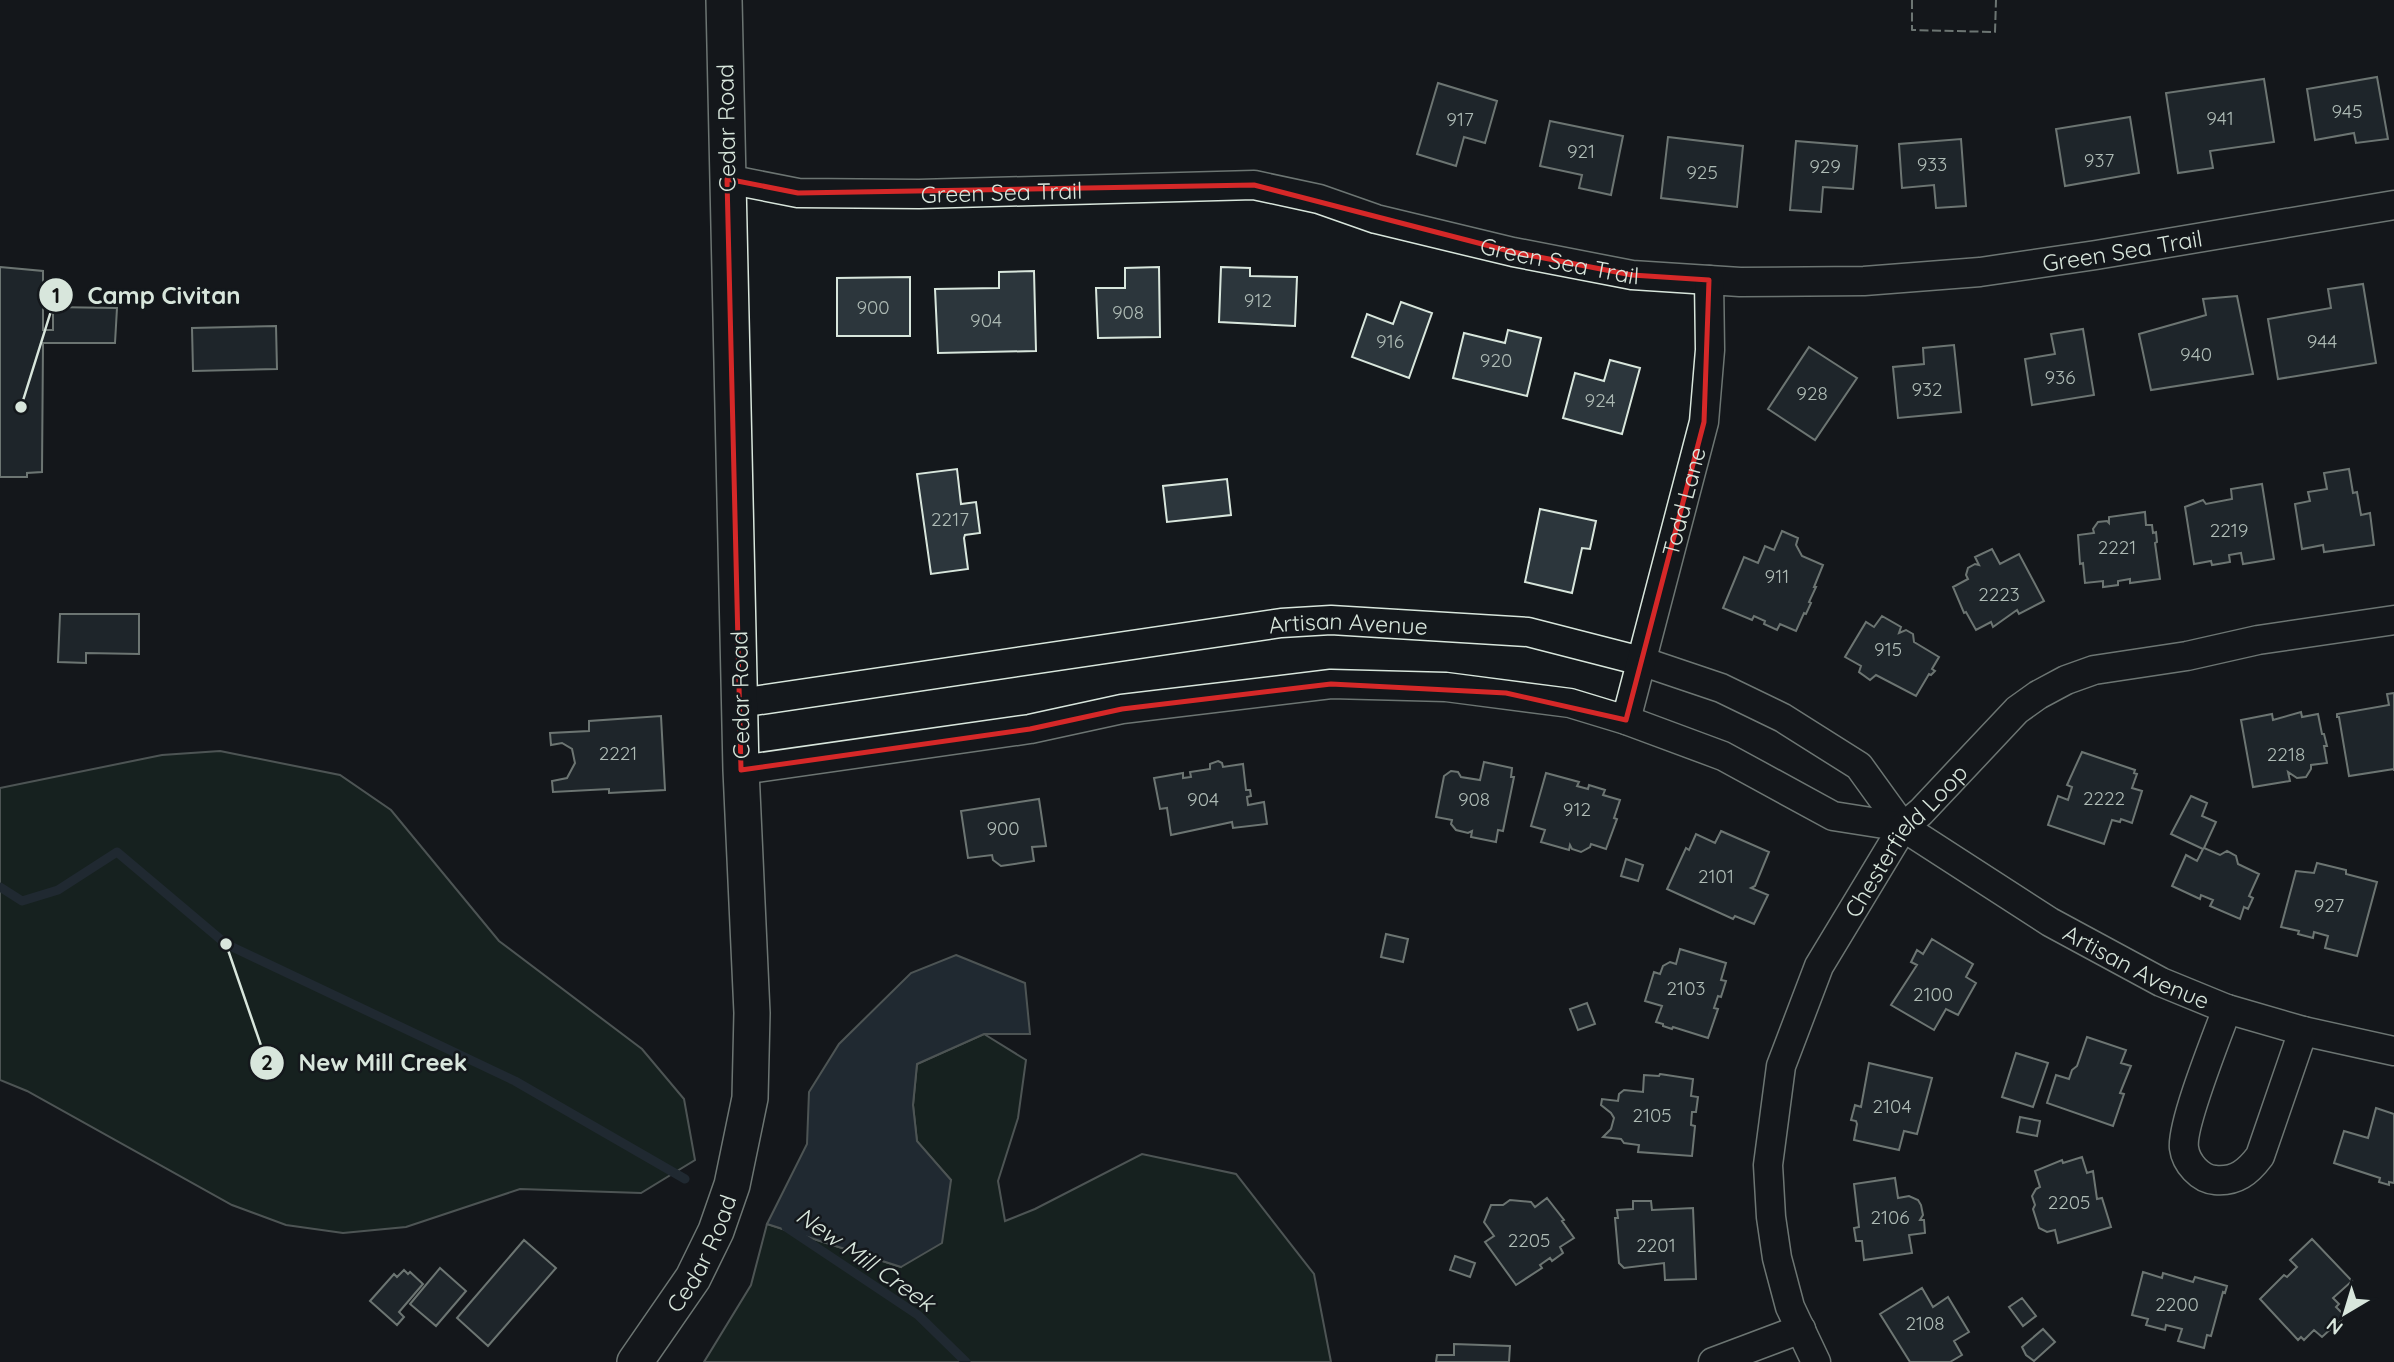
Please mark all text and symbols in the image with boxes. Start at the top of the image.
street label: Cedar Road [710,64,742,192]
house number: 945 [2331,99,2363,123]
house number: 941 [2206,106,2234,130]
house number: 917 [1446,107,1474,131]
house number: 921 [1567,139,1595,163]
house number: 937 [2084,148,2114,172]
house number: 933 [1917,152,1947,176]
house number: 929 [1809,154,1841,178]
house number: 925 [1686,160,1718,184]
street label: Green Sea Trail [920,175,1083,208]
street label: Green Sea Trail [2040,223,2204,277]
street label: Green Sea Trail [1477,230,1640,290]
callout: Camp Civitan [39,273,255,318]
text: Camp Civitan [87,280,241,310]
text: 1 [52,282,60,308]
house number: 912 [1244,288,1272,312]
house number: 900 [856,295,890,319]
house number: 908 [1112,300,1144,324]
house number: 904 [970,308,1002,332]
house number: 916 [1376,329,1404,353]
house number: 944 [2307,329,2337,353]
house number: 940 [2180,342,2212,366]
house number: 920 [1480,348,1512,372]
house number: 936 [2045,365,2075,389]
house number: 932 [1911,377,1943,401]
house number: 928 [1796,381,1828,405]
house number: 924 [1585,388,1615,412]
street label: Todd Lane [1655,444,1711,559]
house number: 2217 [931,507,969,531]
house number: 2219 [2210,518,2248,542]
house number: 2221 [2098,535,2136,559]
house number: 911 [1765,564,1789,588]
house number: 2223 [1978,582,2020,606]
street label: Artisan Avenue [1266,605,1429,640]
street label: Cedar Road [724,631,756,759]
house number: 915 [1874,637,1902,661]
house number: 2221 [599,741,637,765]
house number: 2218 [2267,742,2305,766]
street label: Chesterfield Loop [1837,758,1973,922]
house number: 2222 [2083,786,2125,810]
house number: 904 [1187,787,1219,811]
house number: 908 [1458,787,1490,811]
house number: 912 [1563,797,1591,821]
house number: 900 [986,816,1020,840]
house number: 2101 [1698,864,1734,888]
house number: 927 [2314,893,2345,917]
street label: Artisan Avenue [2059,918,2214,1015]
house number: 2103 [1667,976,1705,1000]
house number: 2100 [1913,982,1953,1006]
callout: New Mill Creek [249,1040,481,1085]
text: New Mill Creek [299,1047,467,1077]
text: 2 [261,1049,273,1075]
house number: 2104 [1873,1094,1911,1118]
house number: 2105 [1632,1103,1672,1127]
house number: 2205 [2048,1190,2090,1214]
street label: Cedar Road [659,1191,742,1318]
water label: New Mill Creek [791,1200,943,1319]
house number: 2106 [1870,1205,1910,1229]
house number: 2205 [1508,1228,1550,1252]
house number: 2201 [1636,1233,1676,1257]
north arrow [2310,1278,2380,1348]
house number: 2200 [2155,1292,2199,1316]
house number: 2108 [1905,1311,1945,1335]
text: N [2322,1313,2347,1340]

